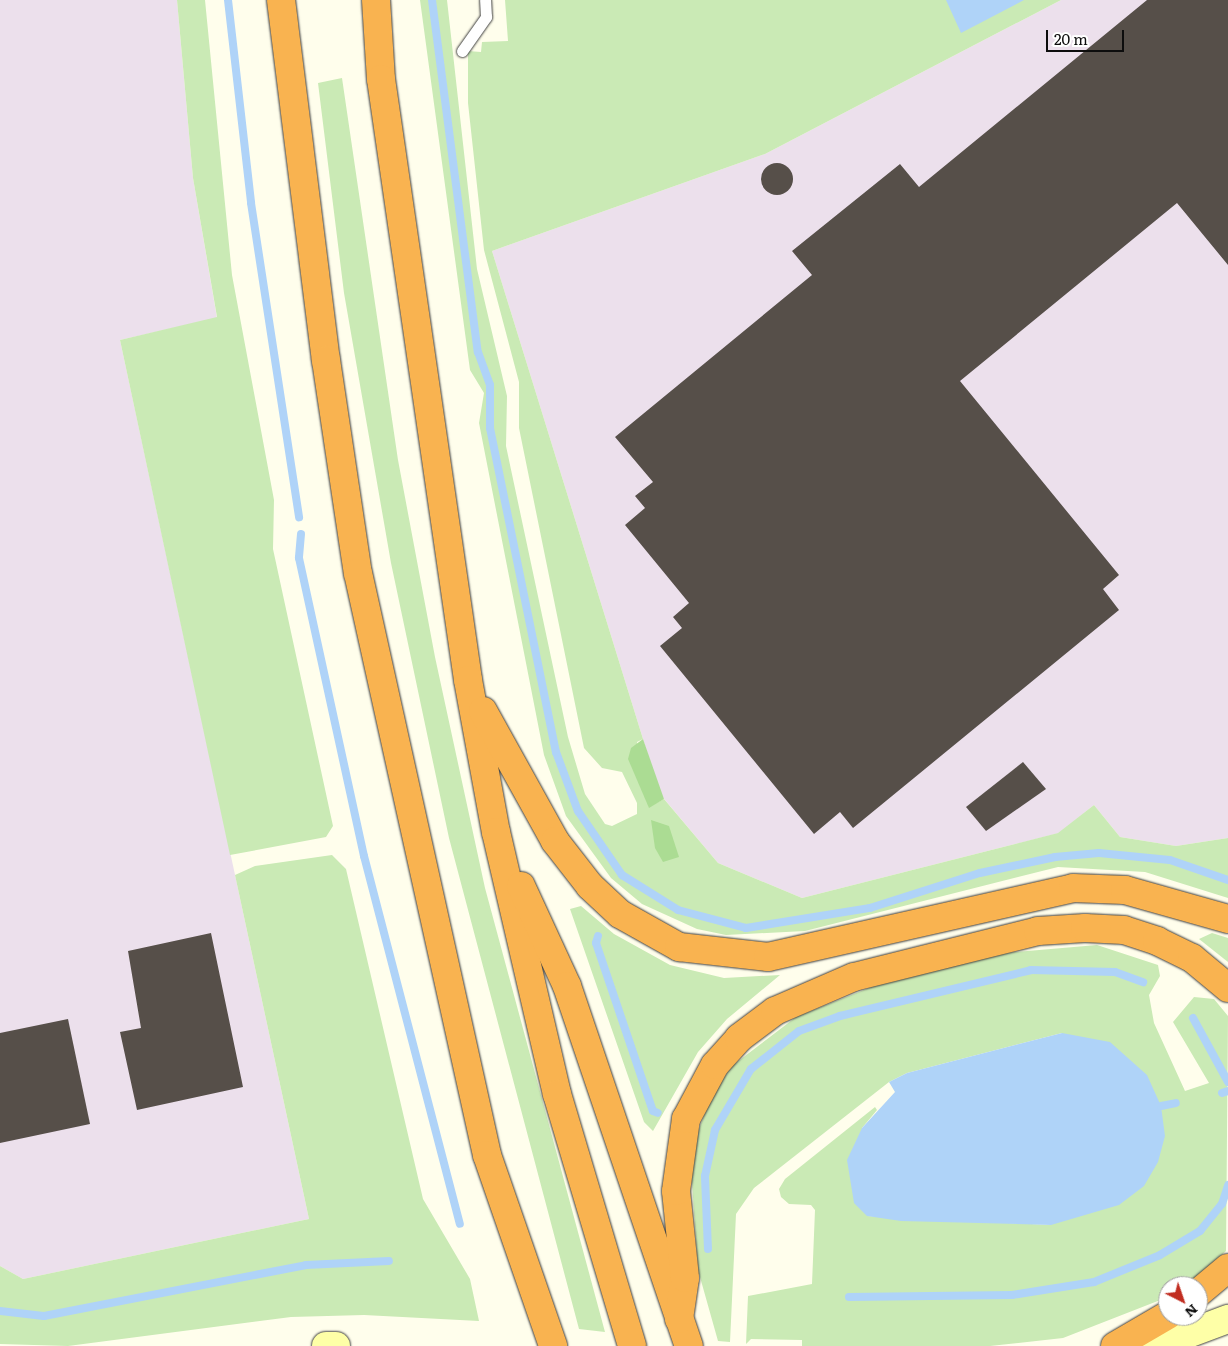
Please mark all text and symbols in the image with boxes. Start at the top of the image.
scale bar [1048,20,1126,52]
text: 20 m [1054,27,1088,50]
north arrow [1158,1276,1208,1326]
text: N [1181,1300,1203,1323]

